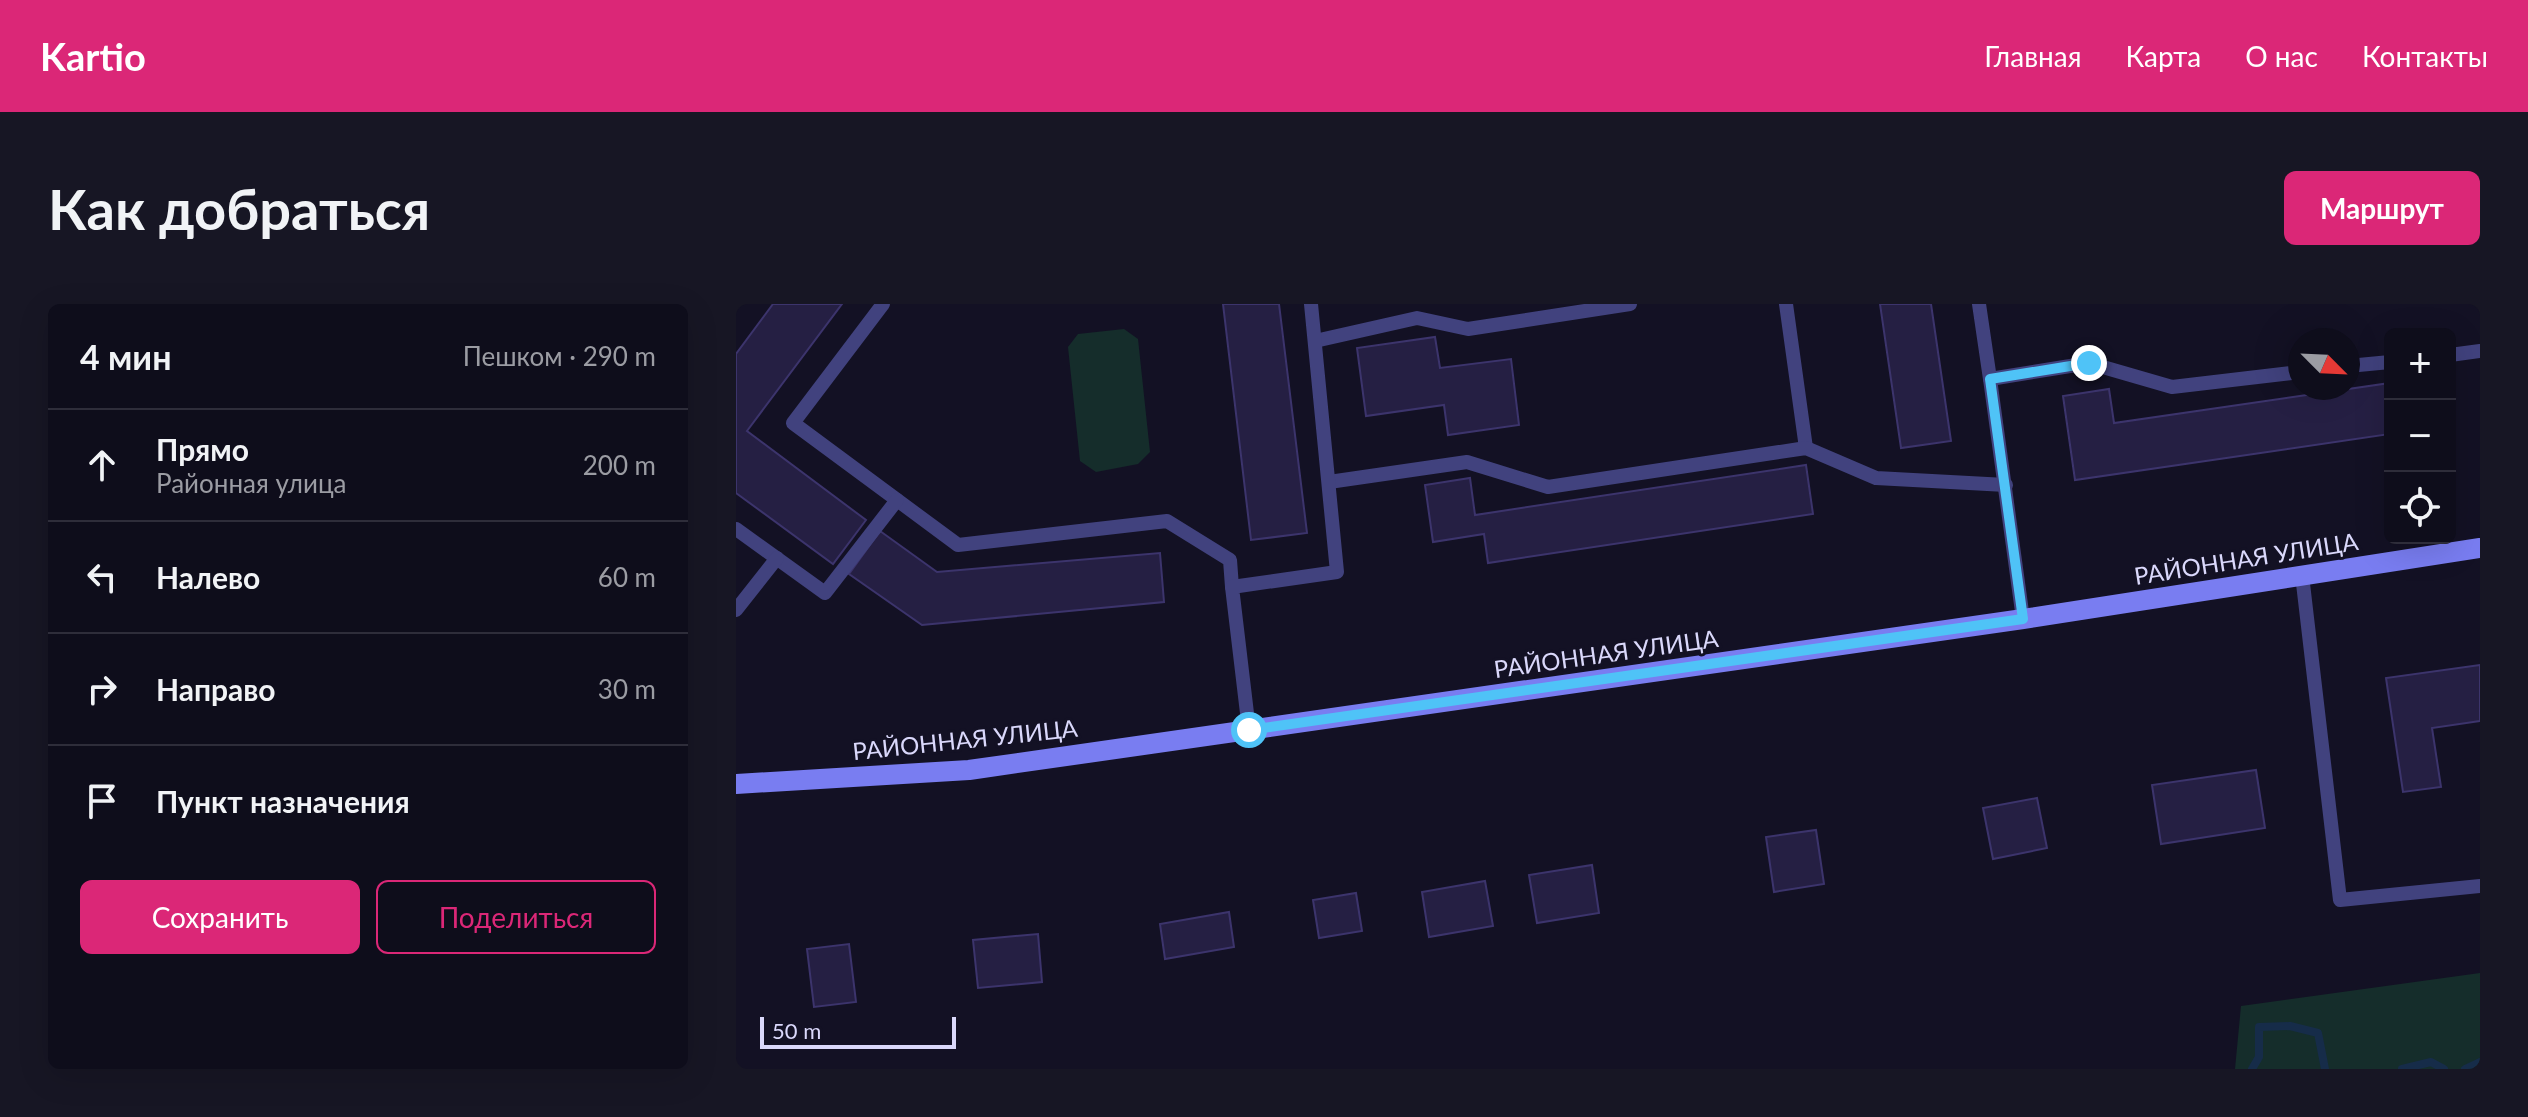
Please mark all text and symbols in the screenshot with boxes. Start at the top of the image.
text: Kartio [40,33,146,79]
text: Главная [1984,39,2082,73]
text: Карта [2126,39,2201,73]
text: О нас [2245,39,2318,73]
text: Контакты [2362,39,2488,73]
button: Маршрут [2284,171,2480,245]
text: Как добраться [48,175,430,242]
north arrow [2288,328,2360,400]
map controls [2384,328,2456,544]
button: + [2384,328,2456,400]
text: 4 мин [80,336,172,377]
text: Пешком · 290 m [463,340,656,372]
route end [2071,345,2107,381]
button: − [2384,400,2456,472]
text: Прямо [156,431,249,467]
icon: ahead [80,443,124,487]
text: 200 m [583,449,656,481]
text: Районная улица [156,467,347,499]
button: locate [2384,472,2456,544]
street label: РАЙОННАЯ УЛИЦА [2132,526,2361,590]
icon: left [80,555,124,599]
text: Налево [156,559,260,595]
text: 60 m [598,561,656,593]
street label: РАЙОННАЯ УЛИЦА [1492,623,1721,683]
icon: right [80,667,124,711]
text: Направо [156,671,276,707]
text: 30 m [598,673,656,705]
route start [1231,712,1267,748]
street label: РАЙОННАЯ УЛИЦА [851,713,1080,765]
icon: arrive [80,779,124,823]
text: Пункт назначения [156,783,410,819]
button: Сохранить [80,880,360,954]
button: Поделиться [376,880,656,954]
scale bar [760,1013,956,1049]
text: 50 m [772,1017,821,1044]

